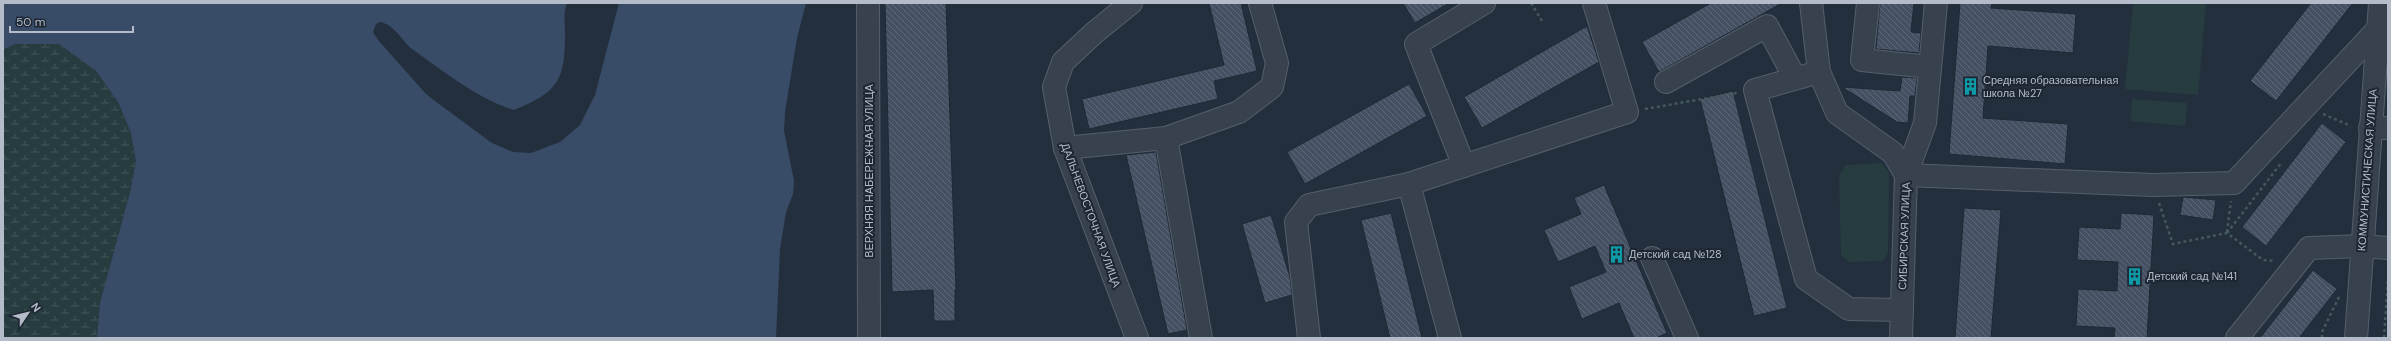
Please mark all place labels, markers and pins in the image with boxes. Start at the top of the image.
place label: Средняя образовательная школа №27 [1983,73,2118,100]
building icon: Средняя образовательная школа №27 [1960,76,1980,96]
building icon: Детский сад №128 [1606,244,1626,264]
place label: Детский сад №128 [1629,247,1722,261]
building icon: Детский сад №141 [2124,266,2144,286]
place label: Детский сад №141 [2147,269,2237,283]

